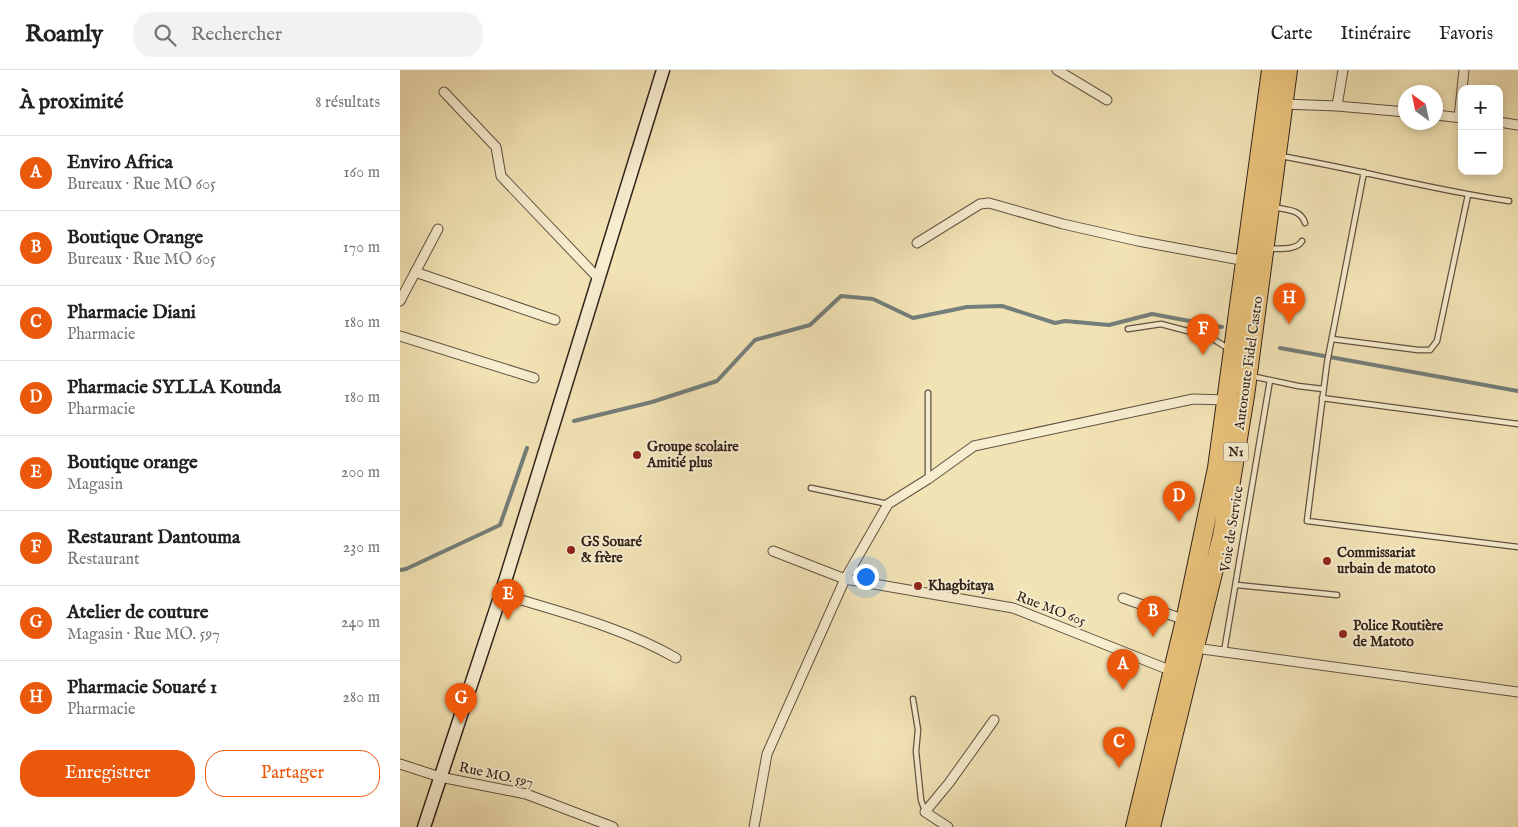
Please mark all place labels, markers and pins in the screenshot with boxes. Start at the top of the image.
pin: H [1273,283,1305,324]
pin: F [1187,314,1219,355]
place label: Groupe scolaire Amitié plus [646,438,739,472]
marker: Groupe scolaire Amitié plus [631,449,643,461]
pin: D [1163,481,1195,522]
place label: GS Souaré & frère [581,533,642,567]
marker: GS Souaré & frère [565,544,577,556]
place label: Commissariat urbain de matoto [1337,544,1436,578]
marker: Commissariat urbain de matoto [1321,555,1333,567]
place label: Khagbitaya [928,577,995,595]
pin: E [492,579,524,620]
marker: Khagbitaya [912,580,924,592]
pin: B [1137,596,1169,637]
place label: Police Routière de Matoto [1353,617,1444,651]
marker: Police Routière de Matoto [1337,628,1349,640]
pin: A [1107,649,1139,690]
pin: G [445,683,477,724]
pin: C [1103,727,1135,768]

